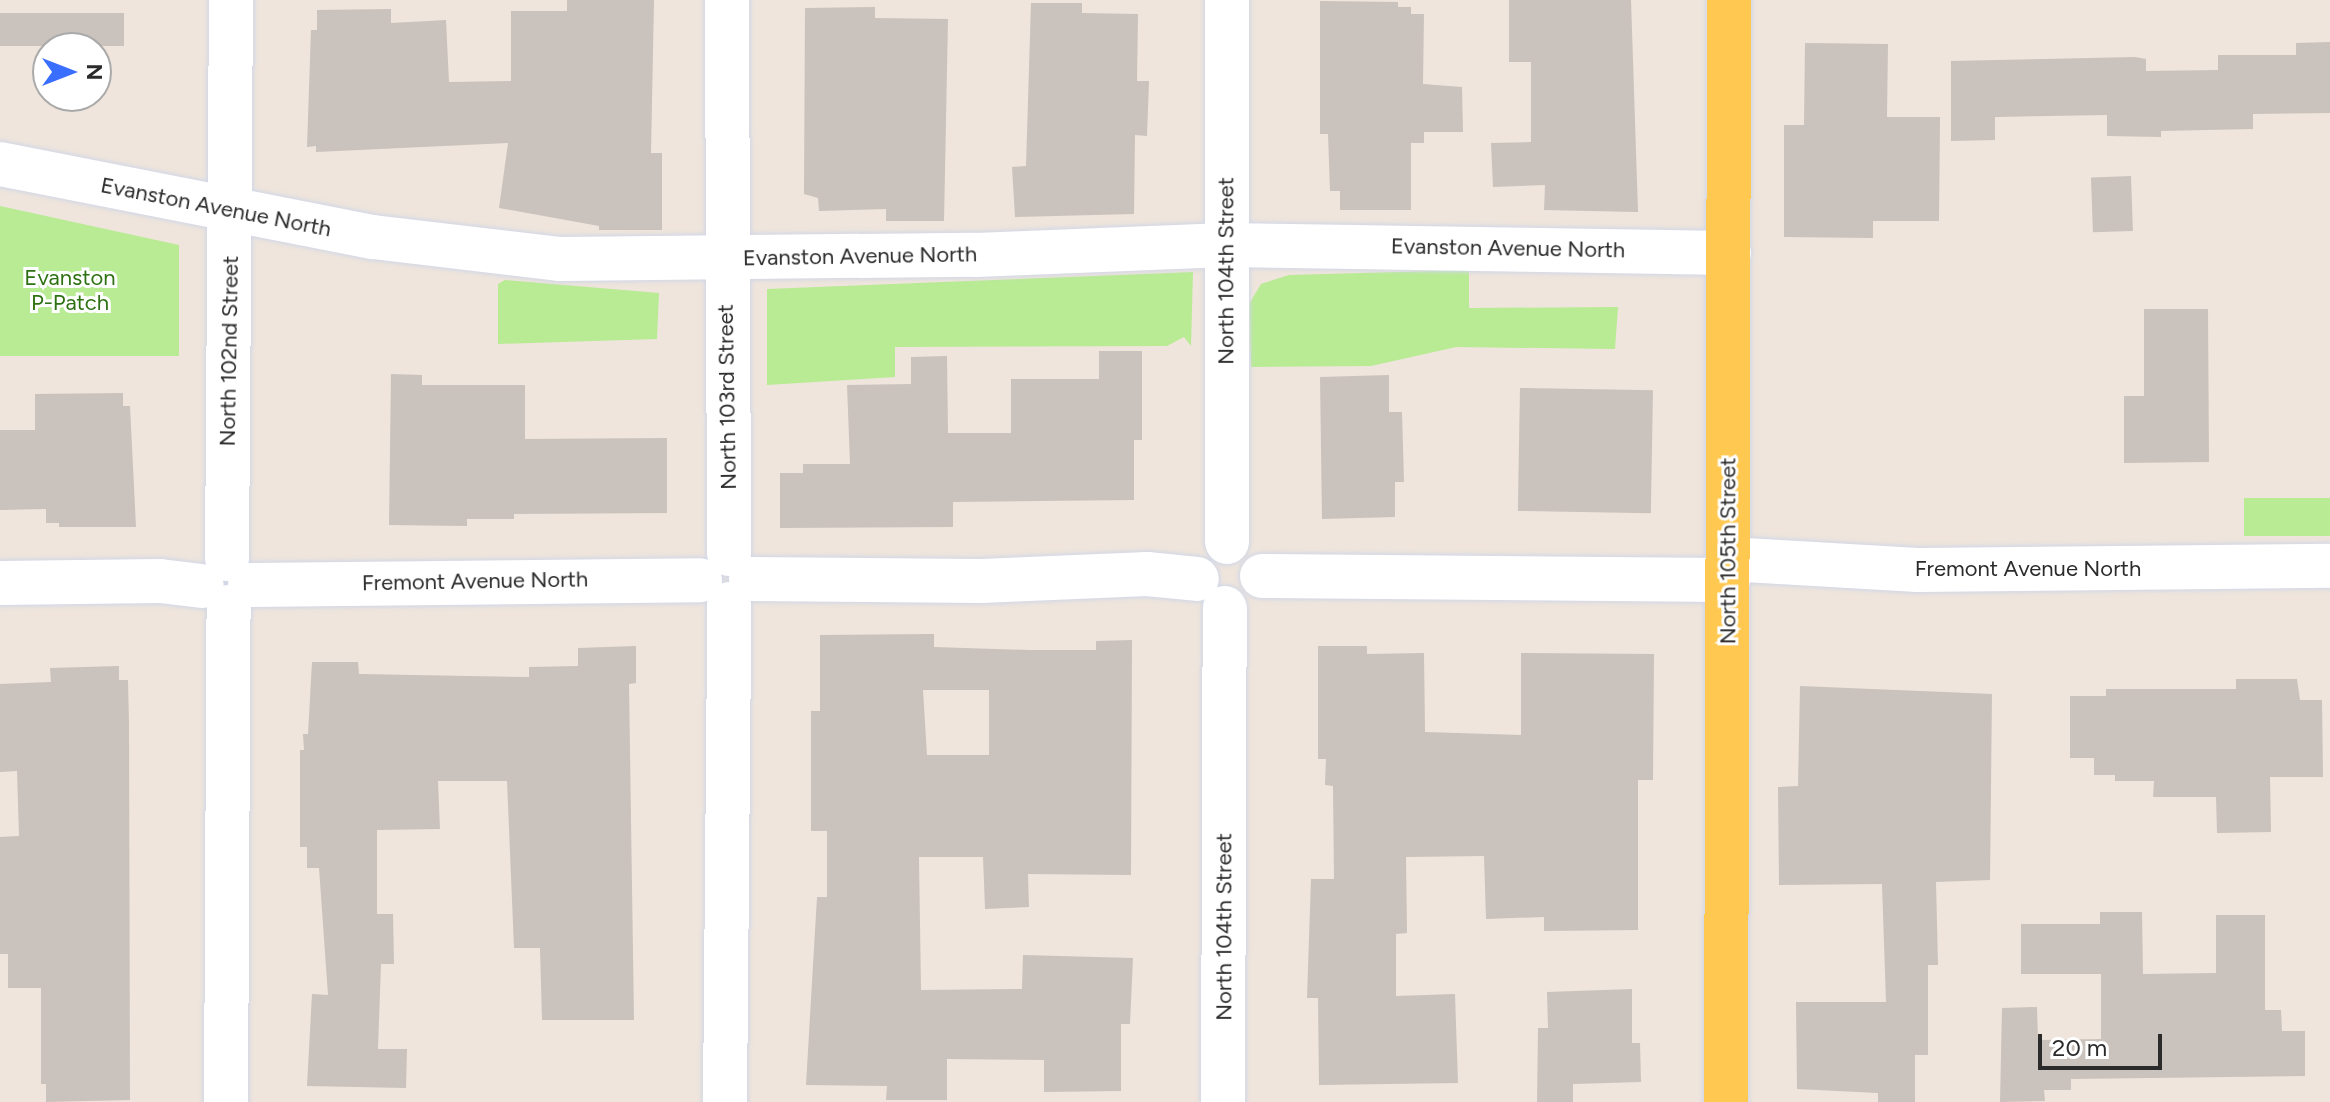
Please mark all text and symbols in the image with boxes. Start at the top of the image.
north arrow [32,32,112,112]
text: N [81,63,108,81]
street label: Evanston Avenue North [98,172,334,242]
street label: North 104th Street [1213,177,1239,365]
street label: Evanston Avenue North [1391,233,1625,263]
street label: Evanston Avenue North [743,241,977,271]
street label: North 102nd Street [214,255,244,447]
park label: Evanston P-Patch [24,264,116,316]
street label: North 103rd Street [712,304,742,490]
street label: North 105th Street [1715,458,1741,644]
street label: Fremont Avenue North [1915,556,2141,582]
street label: Fremont Avenue North [362,566,588,596]
street label: North 104th Street [1211,833,1237,1021]
scale bar [2042,1018,2166,1068]
text: 20 m [2052,1033,2107,1062]

